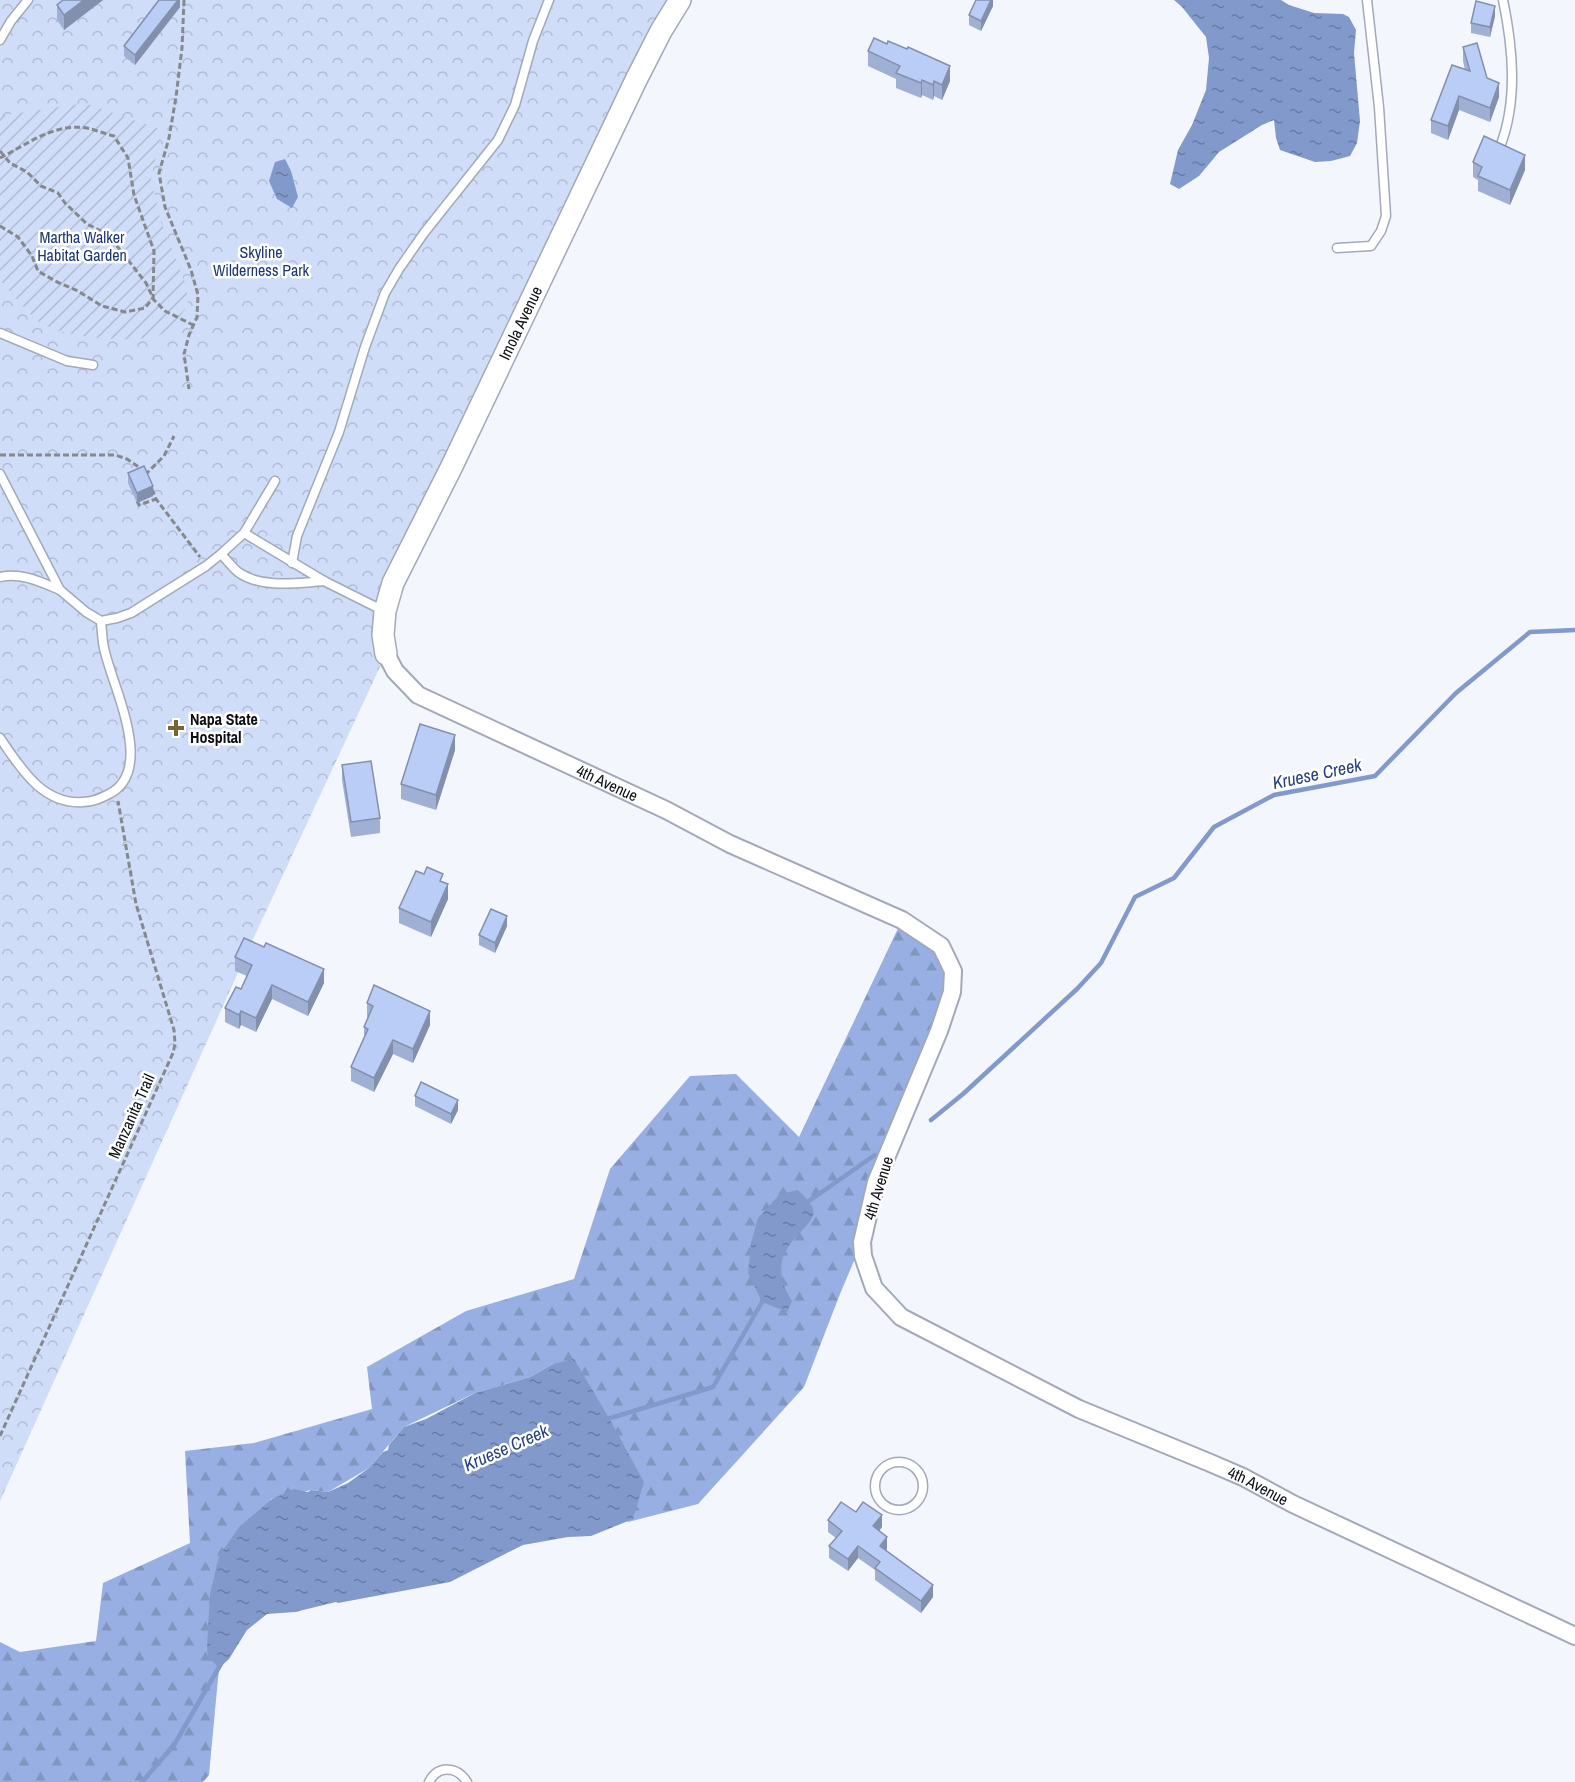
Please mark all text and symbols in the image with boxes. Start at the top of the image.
park label: Martha Walker Habitat Garden [37,226,127,266]
park label: Skyline Wilderness Park [213,241,310,281]
street label: Imola Avenue [493,282,547,363]
place label: Napa State Hospital [190,708,258,748]
marker: Napa State Hospital [167,719,185,737]
water label: Kruese Creek [1270,752,1364,795]
street label: 4th Avenue [573,759,641,806]
street label: Manzanita Trail [103,1070,159,1162]
street label: 4th Avenue [858,1153,898,1223]
water label: Kruese Creek [459,1418,553,1477]
street label: 4th Avenue [1224,1461,1292,1510]

